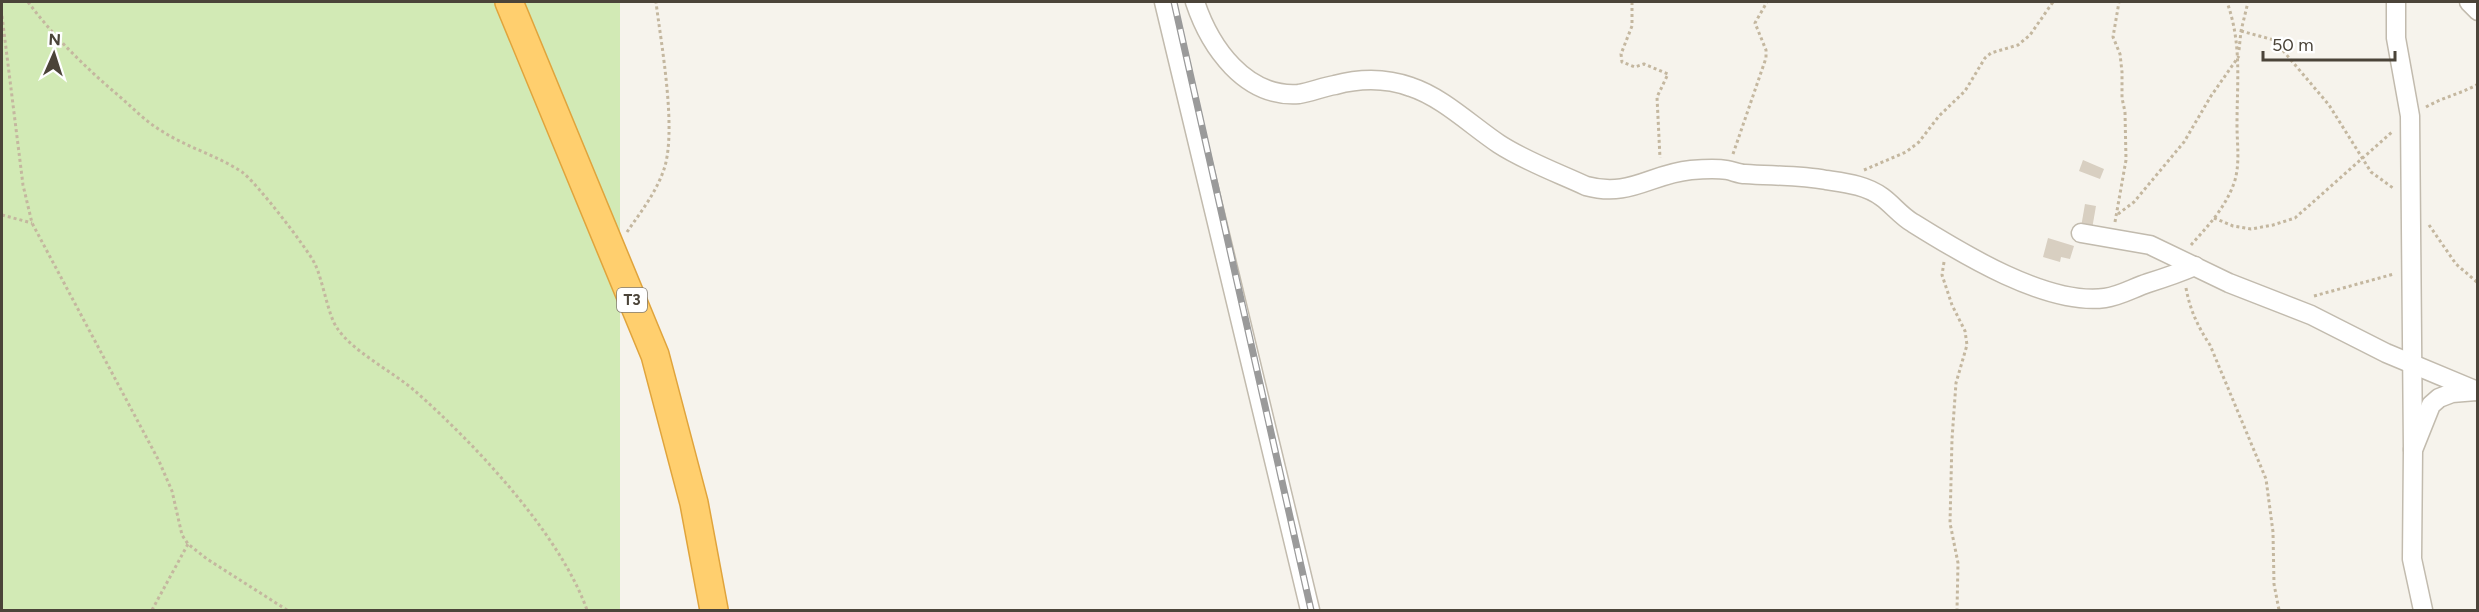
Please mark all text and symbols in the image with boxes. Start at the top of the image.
north arrow [24,24,84,84]
scale bar [2263,24,2395,62]
text: N [48,30,61,49]
text: 50 m [2272,34,2314,56]
road number: T3 [617,288,647,312]

